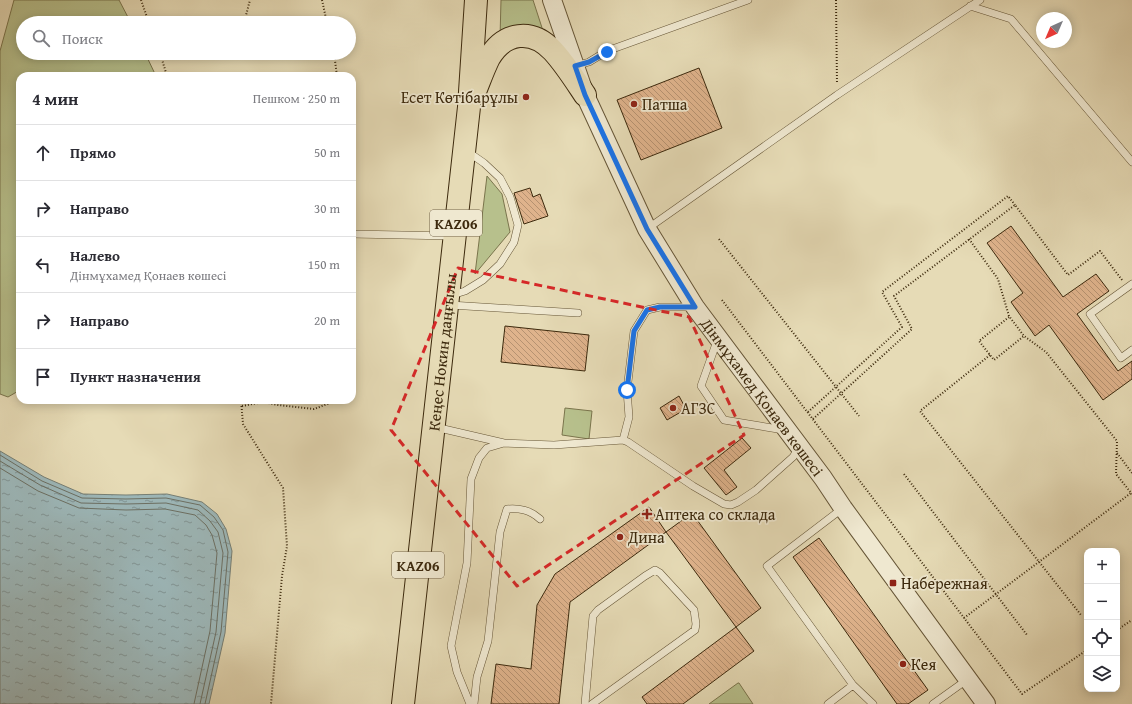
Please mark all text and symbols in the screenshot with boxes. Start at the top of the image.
north arrow [1036,12,1072,48]
search box [16,16,356,60]
icon: search [30,27,52,49]
text: Поиск [62,28,103,49]
route end [598,43,616,61]
place label: Есет Көтібарұлы [401,85,518,109]
text: 4 мин [32,86,78,111]
text: Пешком · 250 m [253,89,340,108]
marker: Есет Көтібарұлы [521,92,531,102]
place label: Патша [642,92,688,116]
marker: Патша [629,99,639,109]
icon: ahead [32,142,54,164]
text: Прямо [70,142,116,163]
text: 50 m [314,143,340,162]
icon: right [32,198,54,220]
text: Направо [70,198,129,219]
text: 30 m [314,199,340,218]
road number: KАZ06 [430,210,482,236]
text: Налево [70,245,120,266]
icon: left [32,254,54,276]
text: 150 m [308,255,340,274]
text: Дінмұхамед Қонаев көшесі [70,266,226,285]
street label: Кеңес Нокин даңғылы [421,272,463,432]
icon: right [32,310,54,332]
text: Направо [70,310,129,331]
text: 20 m [314,311,340,330]
street label: Дінмұхамед Қонаев көшесі [694,312,830,482]
icon: arrive [32,366,54,388]
text: Пункт назначения [70,366,201,387]
route start [618,381,636,399]
place label: АГЗС [681,396,716,420]
marker: АГЗС [668,403,678,413]
place label: Аптека со склада [655,502,776,526]
marker: Аптека со склада [642,509,652,519]
place label: Дина [627,525,665,549]
marker: Дина [615,532,625,542]
map controls [1084,548,1120,692]
button: + [1084,548,1120,584]
road number: KАZ06 [392,552,444,578]
place label: Набережная [901,571,988,595]
marker: Набережная [888,578,898,588]
button: − [1084,584,1120,620]
button: locate [1084,620,1120,656]
place label: Кея [911,652,936,676]
button: layers [1084,656,1120,692]
marker: Кея [898,659,908,669]

